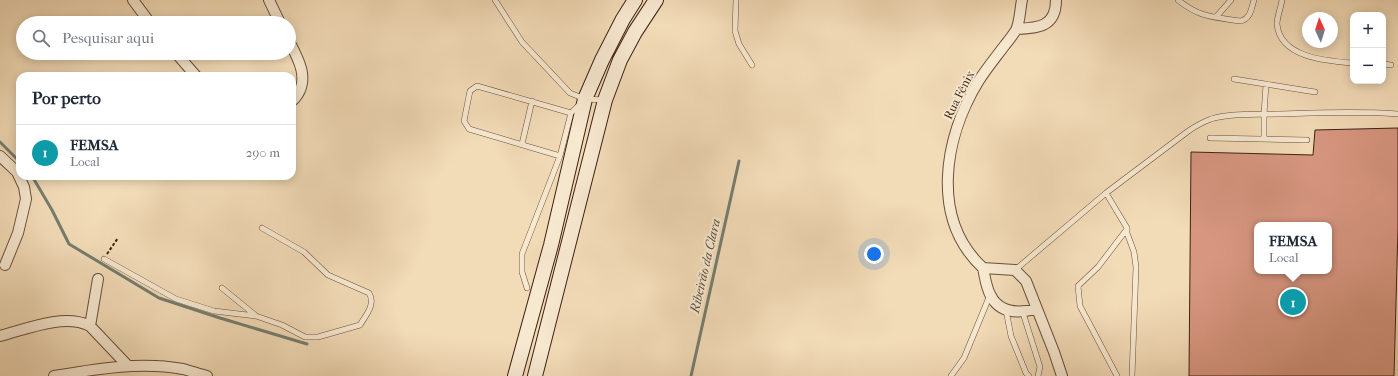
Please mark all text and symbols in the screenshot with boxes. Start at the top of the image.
north arrow [1302,12,1338,48]
map controls [1350,12,1386,84]
button: + [1350,12,1386,48]
search box [16,16,296,60]
icon: search [30,27,52,49]
text: Pesquisar aqui [62,29,154,47]
button: − [1350,48,1386,84]
street label: Rua Fênix [941,68,977,122]
text: Por perto [32,88,101,108]
text: FEMSA [70,136,118,154]
text: 1 [43,145,47,160]
text: 290 m [246,145,280,160]
text: Local [70,154,100,169]
water label: Ribeirão da Clara [687,217,723,315]
popup [1254,222,1332,274]
text: FEMSA [1269,232,1317,250]
your location [864,244,884,264]
text: Local [1269,250,1299,265]
pin: 1 [1280,287,1306,317]

